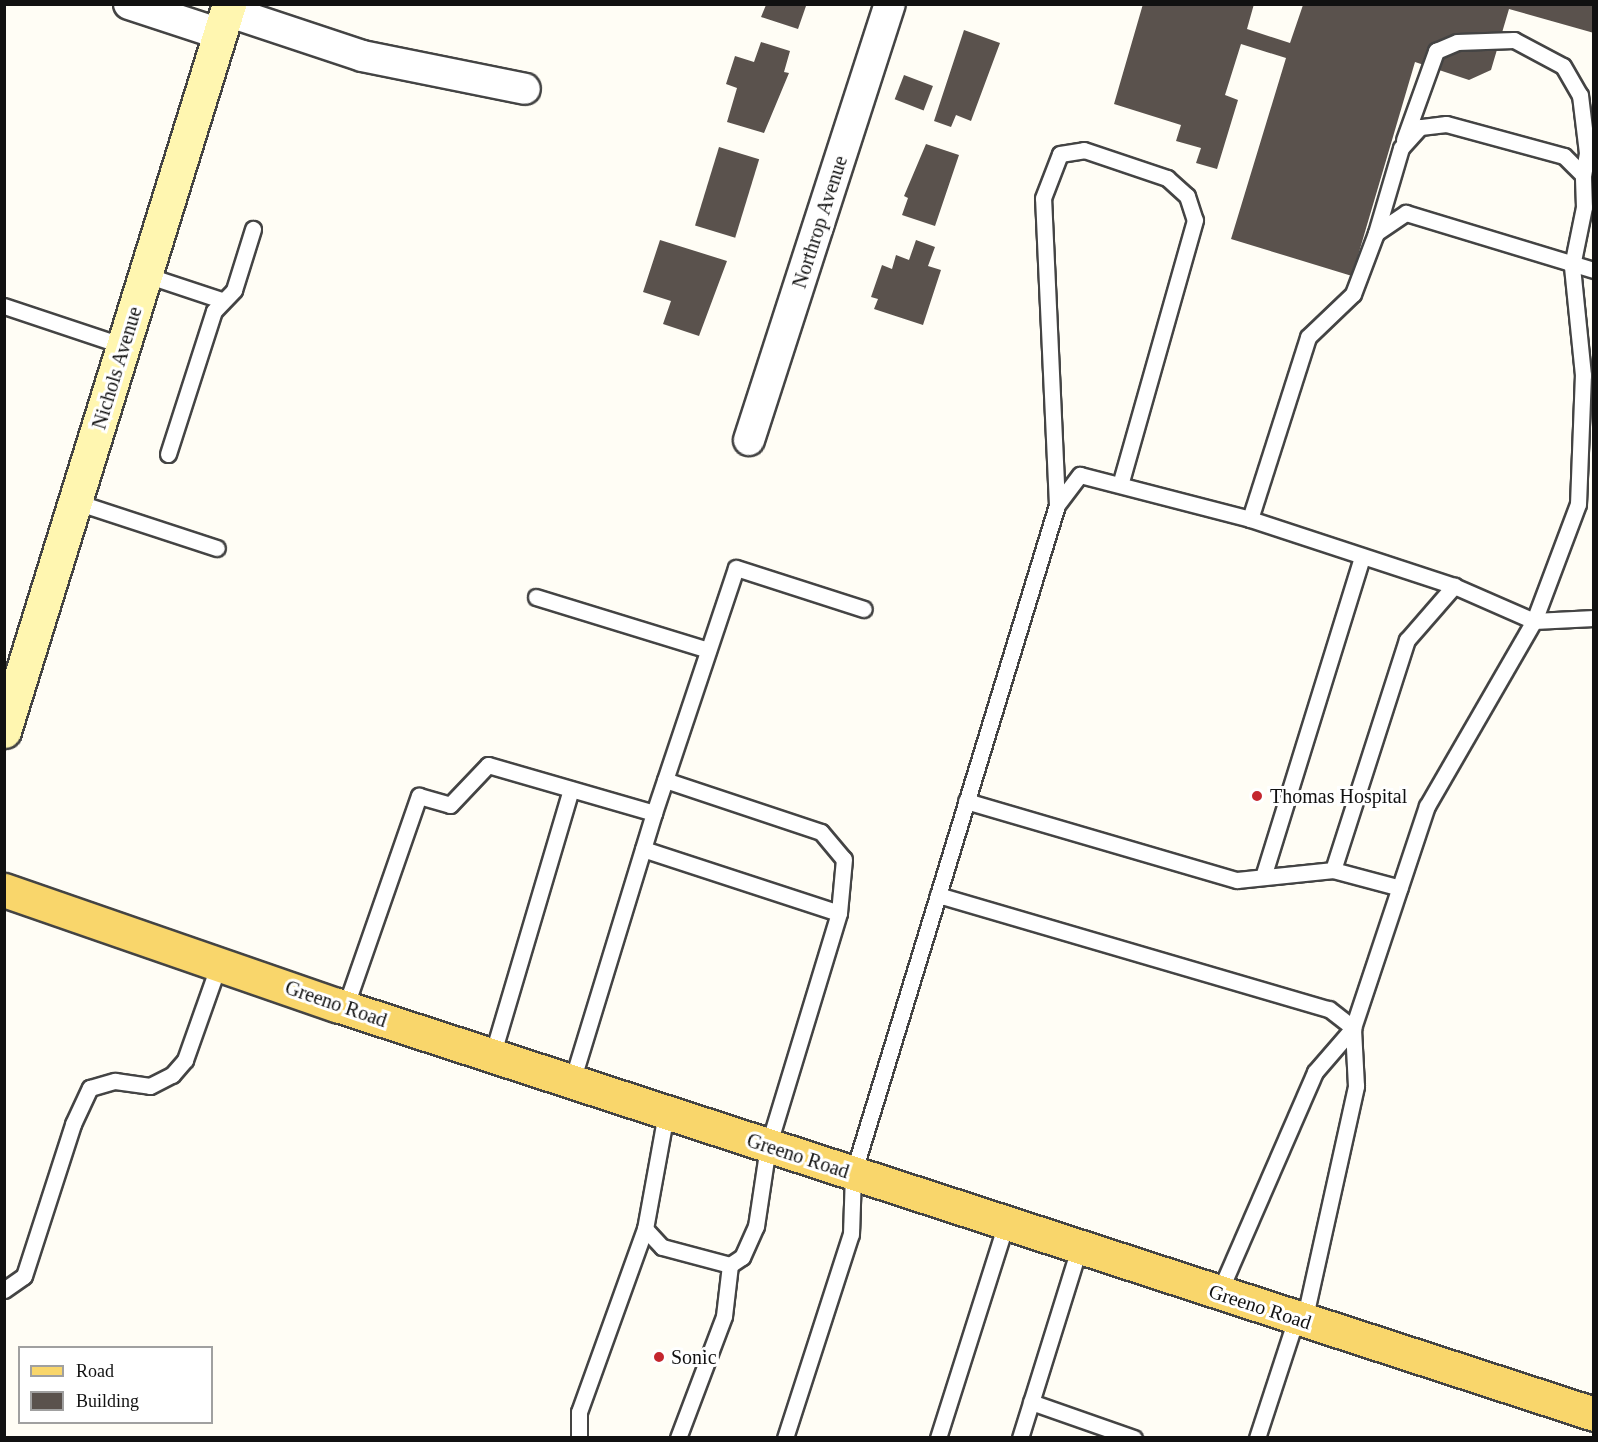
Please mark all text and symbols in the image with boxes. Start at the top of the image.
street label: Northrop Avenue [787,152,853,292]
street label: Nichols Avenue [87,303,147,433]
place label: Thomas Hospital [1270,784,1407,808]
marker: Thomas Hospital [1248,787,1266,805]
street label: Greeno Road [282,975,390,1033]
street label: Greeno Road [744,1128,852,1184]
street label: Greeno Road [1206,1279,1314,1335]
place label: Sonic [671,1345,717,1369]
legend [18,1346,213,1424]
marker: Sonic [652,1350,666,1364]
text: Road [76,1361,114,1381]
text: Building [76,1391,139,1411]

